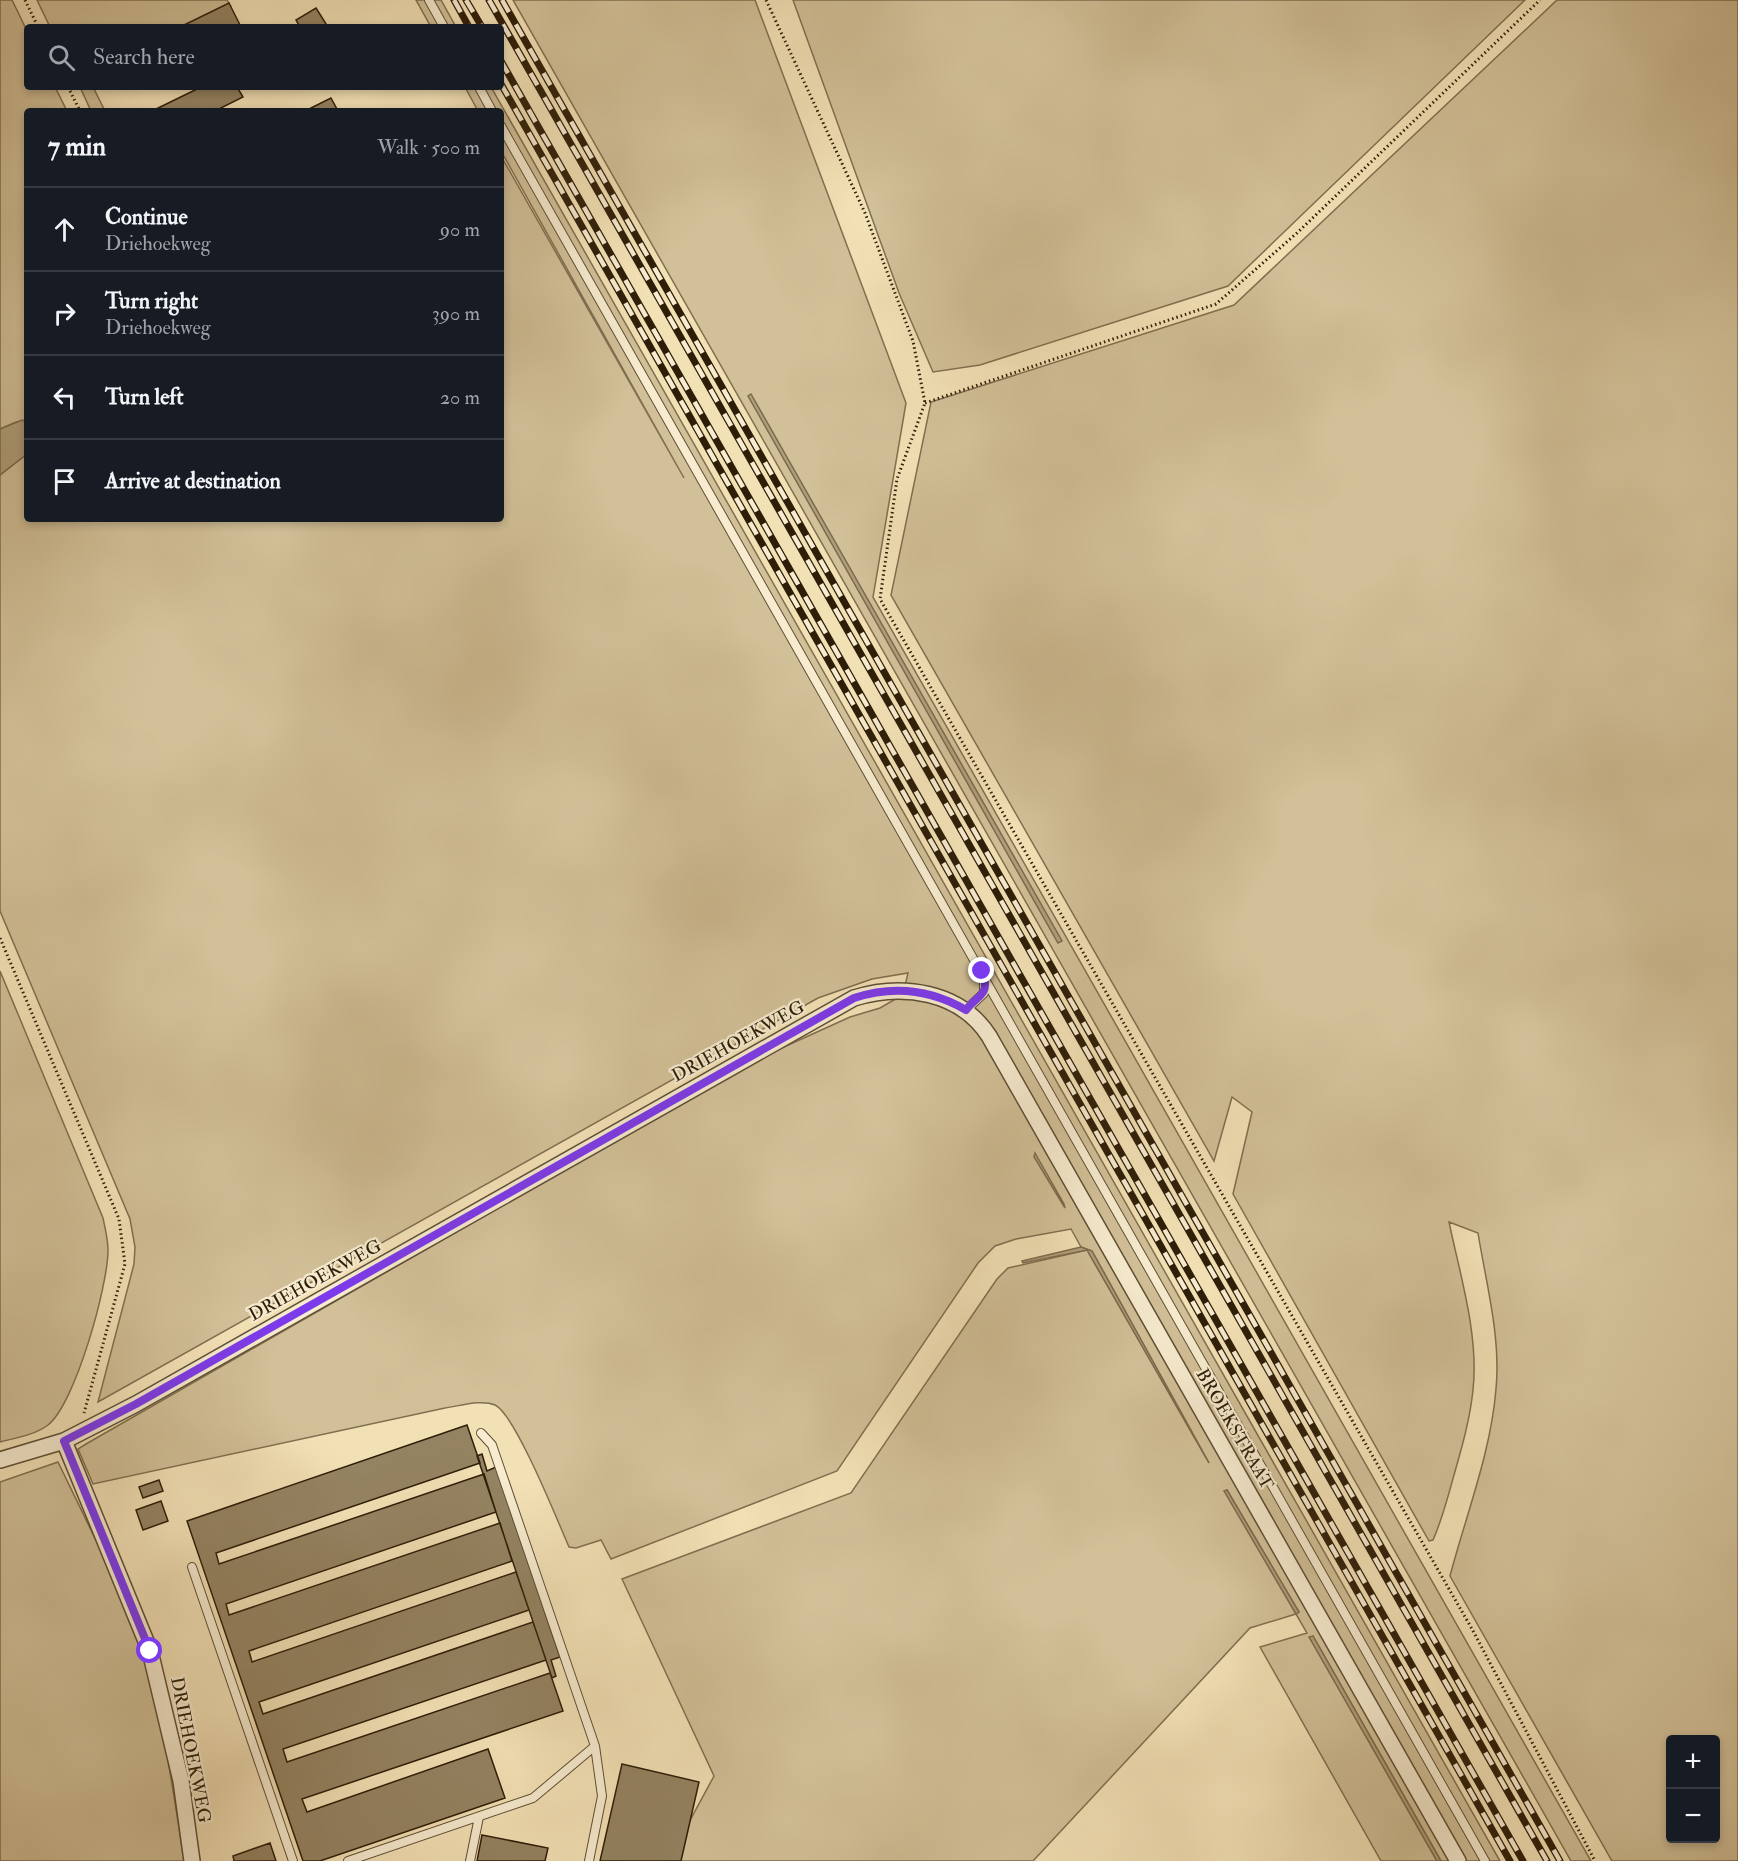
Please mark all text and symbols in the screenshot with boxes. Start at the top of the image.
search box [24,24,504,90]
icon: search [45,41,78,74]
text: Search here [93,43,195,71]
text: 7 min [48,131,106,163]
text: Walk · 500 m [377,135,480,160]
text: Continue [105,203,188,231]
icon: ahead [48,213,81,246]
text: 90 m [440,217,480,242]
text: Driehoekweg [105,231,211,256]
text: Turn right [105,287,198,315]
icon: right [48,297,81,330]
text: 390 m [432,301,480,326]
text: Driehoekweg [105,315,211,340]
icon: left [48,381,81,414]
text: Turn left [105,383,184,411]
text: 20 m [440,385,480,410]
icon: arrive [48,465,81,498]
text: Arrive at destination [105,467,281,495]
route end [968,957,994,983]
street label: DRIEHOEKWEG [668,995,809,1087]
street label: DRIEHOEKWEG [245,1234,386,1326]
street label: BROEKSTRAAT [1191,1365,1279,1494]
route start [136,1637,162,1663]
street label: DRIEHOEKWEG [165,1675,216,1825]
map controls [1666,1735,1720,1843]
button: + [1666,1735,1720,1789]
button: − [1666,1789,1720,1843]

